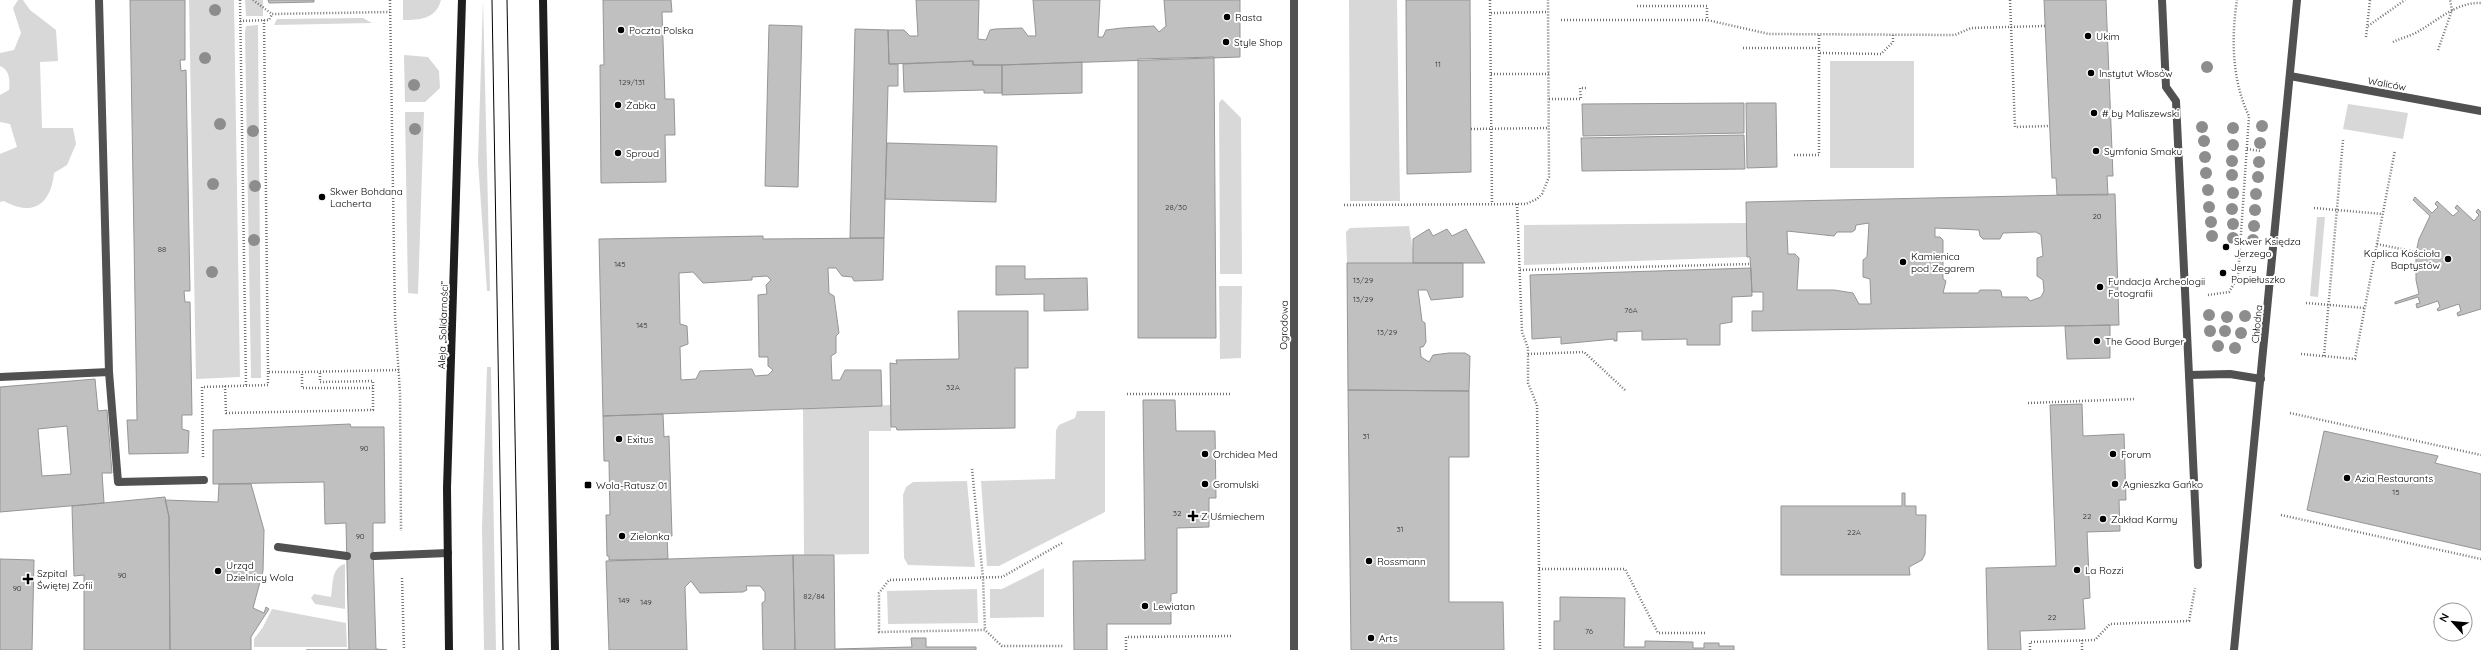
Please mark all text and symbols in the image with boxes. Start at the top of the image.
place label: Rasta [1235,11,1262,24]
marker: Rasta [1222,12,1232,22]
place label: Poczta Polska [629,24,693,37]
marker: Poczta Polska [616,25,626,35]
place label: Ukim [2096,30,2120,43]
marker: Ukim [2083,31,2093,41]
place label: Style Shop [1234,36,1283,49]
marker: Style Shop [1221,37,1231,47]
house number: 11 [1435,59,1441,69]
place label: Instytut Włosów [2099,67,2173,80]
marker: Instytut Włosów [2086,68,2096,78]
street label: Waliców [2367,74,2408,94]
house number: 129/131 [619,77,645,87]
place label: Żabka [626,99,656,112]
marker: Żabka [613,100,623,110]
place label: # by Maliszewski [2102,107,2179,120]
marker: # by Maliszewski [2089,108,2099,118]
place label: Symfonia Smaku [2104,145,2182,158]
marker: Symfonia Smaku [2091,146,2101,156]
place label: Sproud [626,147,659,160]
marker: Sproud [613,148,623,158]
place label: Skwer Bohdana Lacherta [330,185,403,210]
marker: Skwer Bohdana Lacherta [317,192,327,202]
house number: 28/30 [1165,202,1187,212]
house number: 20 [2092,211,2102,221]
place label: Skwer Księdza Jerzego [2234,235,2301,260]
marker: Skwer Księdza Jerzego [2221,242,2231,252]
house number: 88 [158,244,166,254]
place label: Kaplica Kościoła Baptystów [2364,247,2440,272]
place label: Kamienica pod Zegarem [1911,250,1975,275]
marker: Kaplica Kościoła Baptystów [2443,254,2453,264]
marker: Kamienica pod Zegarem [1898,257,1908,267]
house number: 145 [614,259,626,269]
place label: Jerzy Popiełuszko [2231,261,2285,286]
marker: Jerzy Popiełuszko [2218,268,2228,278]
house number: 13/29 [1353,275,1374,285]
place label: Fundacja Archeologii Fotografii [2108,275,2205,300]
street label: Aleja „Solidarności” [435,280,451,369]
marker: Fundacja Archeologii Fotografii [2095,282,2105,292]
house number: 13/29 [1353,294,1374,304]
street label: Ogrodowa [1277,300,1291,350]
street label: Chłodna [2249,304,2265,344]
house number: 76A [1624,305,1638,315]
house number: 145 [636,320,648,330]
house number: 13/29 [1377,327,1398,337]
place label: The Good Burger [2105,335,2185,348]
marker: The Good Burger [2092,336,2102,346]
house number: 32A [946,382,960,392]
house number: 31 [1362,431,1370,441]
place label: Exitus [627,433,654,446]
marker: Exitus [614,434,624,444]
house number: 90 [359,443,369,453]
place label: Orchidea Med [1213,448,1278,461]
place label: Forum [2121,448,2151,461]
marker: Orchidea Med [1200,449,1210,459]
marker: Forum [2108,449,2118,459]
place label: Azia Restaurants [2355,472,2433,485]
marker: Azia Restaurants [2342,473,2352,483]
place label: Gromulski [1213,478,1259,491]
place label: Agnieszka Gańko [2123,478,2203,491]
place label: Wola-Ratusz 01 [596,479,668,492]
marker: Gromulski [1200,479,1210,489]
marker: Agnieszka Gańko [2110,479,2120,489]
marker: Wola-Ratusz 01 [583,480,593,490]
house number: 15 [2392,487,2400,497]
house number: 32 [1173,508,1182,518]
place label: Z Uśmiechem [1201,510,1265,523]
marker: Z Uśmiechem [1188,511,1198,521]
house number: 22 [2083,511,2092,521]
place label: Zakład Karmy [2111,513,2177,526]
marker: Zakład Karmy [2098,514,2108,524]
house number: 31 [1396,524,1404,534]
house number: 22A [1847,527,1861,537]
place label: Zielonka [630,530,670,543]
house number: 90 [355,531,365,541]
marker: Zielonka [617,531,627,541]
place label: Rossmann [1377,555,1426,568]
marker: Rossmann [1364,556,1374,566]
place label: Urząd Dzielnicy Wola [226,559,293,584]
place label: La Rozzi [2085,564,2123,577]
marker: La Rozzi [2072,565,2082,575]
marker: Urząd Dzielnicy Wola [213,566,223,576]
place label: Szpital Świętej Zofii [37,567,93,592]
house number: 90 [117,570,127,580]
marker: Szpital Świętej Zofii [22,573,34,585]
house number: 90 [12,583,22,593]
house number: 82/84 [803,591,825,601]
house number: 149 [618,595,630,605]
house number: 149 [640,597,652,607]
place label: Lewiatan [1153,600,1195,613]
marker: Lewiatan [1140,601,1150,611]
north arrow [2433,602,2473,642]
text: N [2436,611,2452,624]
house number: 22 [2048,612,2057,622]
house number: 76 [1585,626,1594,636]
place label: Arts [1379,632,1398,645]
marker: Arts [1366,633,1376,643]

